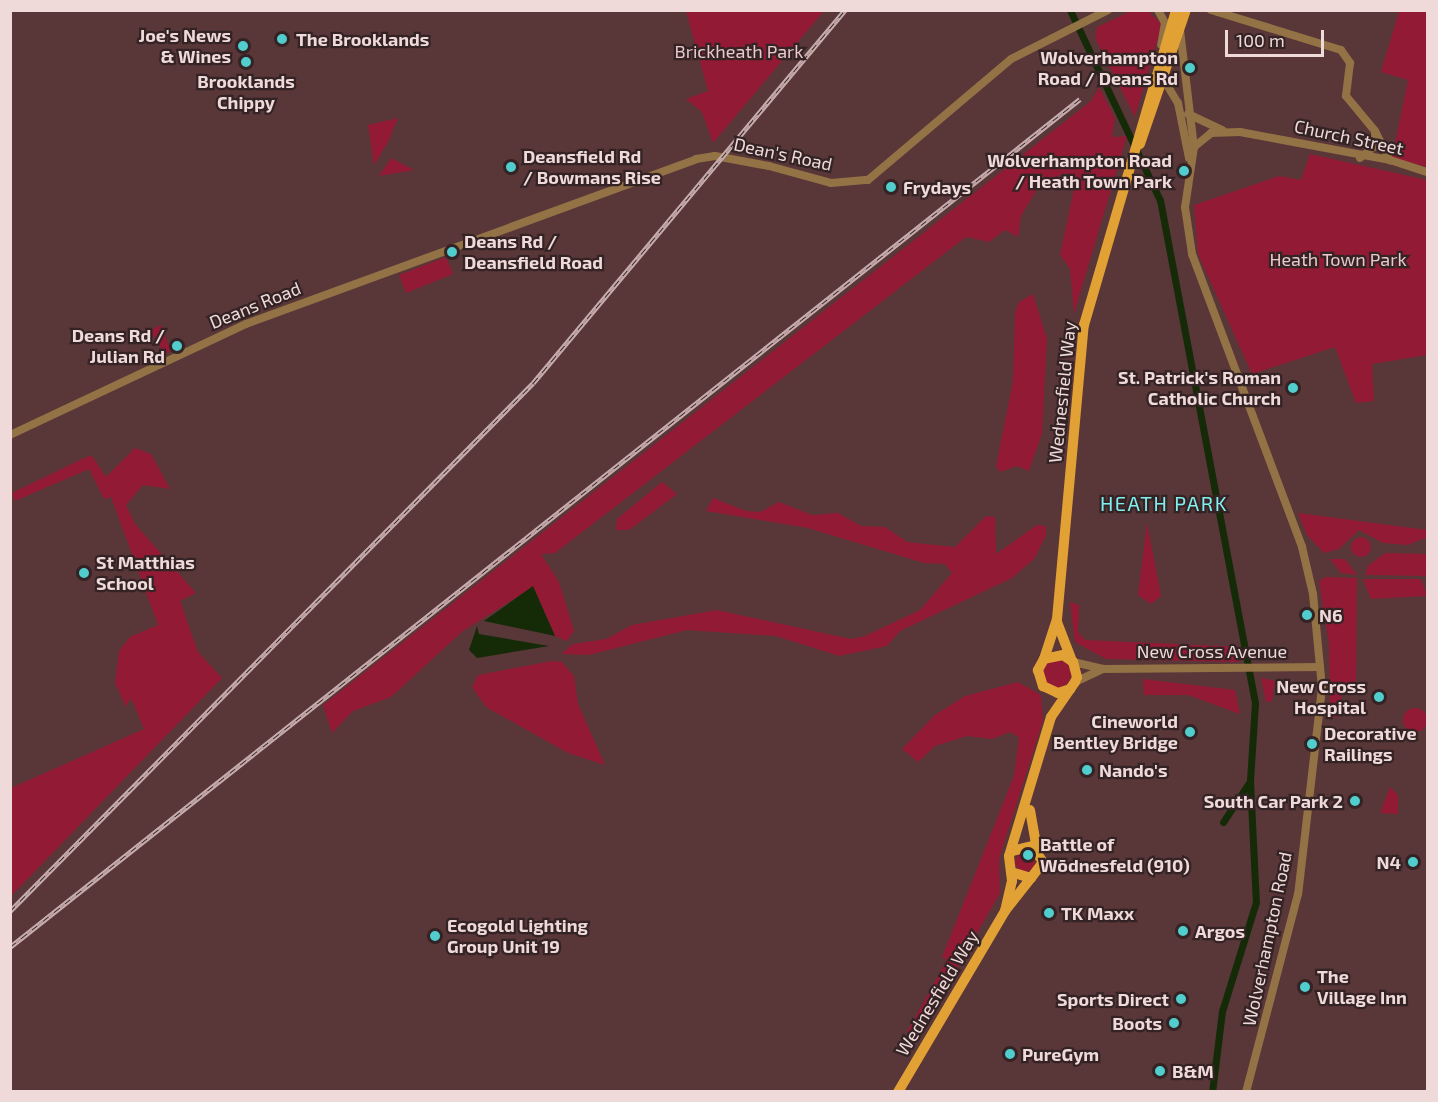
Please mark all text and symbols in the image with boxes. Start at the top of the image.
scale bar [1228,18,1327,56]
place label: Joe's News & Wines [138,25,231,68]
place label: The Brooklands [296,28,429,50]
text: 100 m [1236,29,1285,51]
marker: The Brooklands [273,30,291,48]
marker: Joe's News & Wines [236,39,250,53]
park label: Brickheath Park [675,40,803,62]
place label: Wolverhampton Road / Deans Rd [1038,47,1178,90]
marker: Brooklands Chippy [239,55,253,69]
marker: Wolverhampton Road / Deans Rd [1183,61,1197,75]
place label: Brooklands Chippy [197,71,295,113]
street label: Church Street [1292,115,1406,159]
street label: Dean's Road [732,133,834,175]
place label: Deansfield Rd / Bowmans Rise [523,146,661,188]
place label: Wolverhampton Road / Heath Town Park [987,150,1172,192]
marker: Deansfield Rd / Bowmans Rise [504,160,518,174]
marker: Wolverhampton Road / Heath Town Park [1177,164,1191,178]
place label: Frydays [903,176,971,198]
marker: Frydays [884,180,898,194]
place label: Deans Rd / Deansfield Road [464,231,603,274]
marker: Deans Rd / Deansfield Road [445,245,459,259]
park label: Heath Town Park [1269,248,1407,270]
street label: Deans Road [206,277,304,333]
street label: Wednesfield Way [1044,320,1080,464]
place label: Deans Rd / Julian Rd [72,325,165,368]
marker: Deans Rd / Julian Rd [170,339,184,353]
place label: St. Patrick's Roman Catholic Church [1118,367,1281,410]
marker: St. Patrick's Roman Catholic Church [1286,381,1300,395]
district label: HEATH PARK [1100,491,1228,515]
place label: St Matthias School [96,552,195,594]
marker: St Matthias School [77,566,91,580]
place label: N6 [1319,604,1343,626]
marker: N6 [1300,608,1314,622]
street label: New Cross Avenue [1136,640,1288,662]
place label: New Cross Hospital [1276,676,1366,718]
marker: New Cross Hospital [1370,688,1388,706]
place label: Cineworld Bentley Bridge [1053,711,1178,754]
place label: Decorative Railings [1324,723,1417,766]
marker: Cineworld Bentley Bridge [1183,725,1197,739]
marker: Decorative Railings [1305,737,1319,751]
place label: Nando's [1099,759,1167,781]
marker: Nando's [1080,763,1094,777]
place label: South Car Park 2 [1203,790,1343,812]
marker: South Car Park 2 [1348,794,1362,808]
place label: Battle of Wōdnesfeld (910) [1040,834,1190,876]
marker: Battle of Wōdnesfeld (910) [1021,848,1035,862]
street label: Wolverhampton Road [1238,850,1296,1028]
place label: N4 [1377,851,1401,873]
marker: N4 [1406,855,1420,869]
place label: TK Maxx [1061,902,1134,924]
marker: TK Maxx [1042,906,1056,920]
place label: Ecogold Lighting Group Unit 19 [447,915,588,958]
place label: Argos [1195,920,1245,942]
marker: Argos [1176,924,1190,938]
street label: Wednesfield Way [891,926,983,1060]
marker: Ecogold Lighting Group Unit 19 [428,929,442,943]
place label: The Village Inn [1317,966,1407,1008]
marker: The Village Inn [1298,980,1312,994]
place label: Sports Direct [1057,988,1169,1010]
marker: Sports Direct [1174,992,1188,1006]
place label: Boots [1112,1012,1162,1034]
marker: Boots [1167,1016,1181,1030]
place label: PureGym [1022,1043,1099,1065]
marker: PureGym [1003,1047,1017,1061]
place label: B&M [1172,1060,1214,1082]
marker: B&M [1153,1064,1167,1078]

